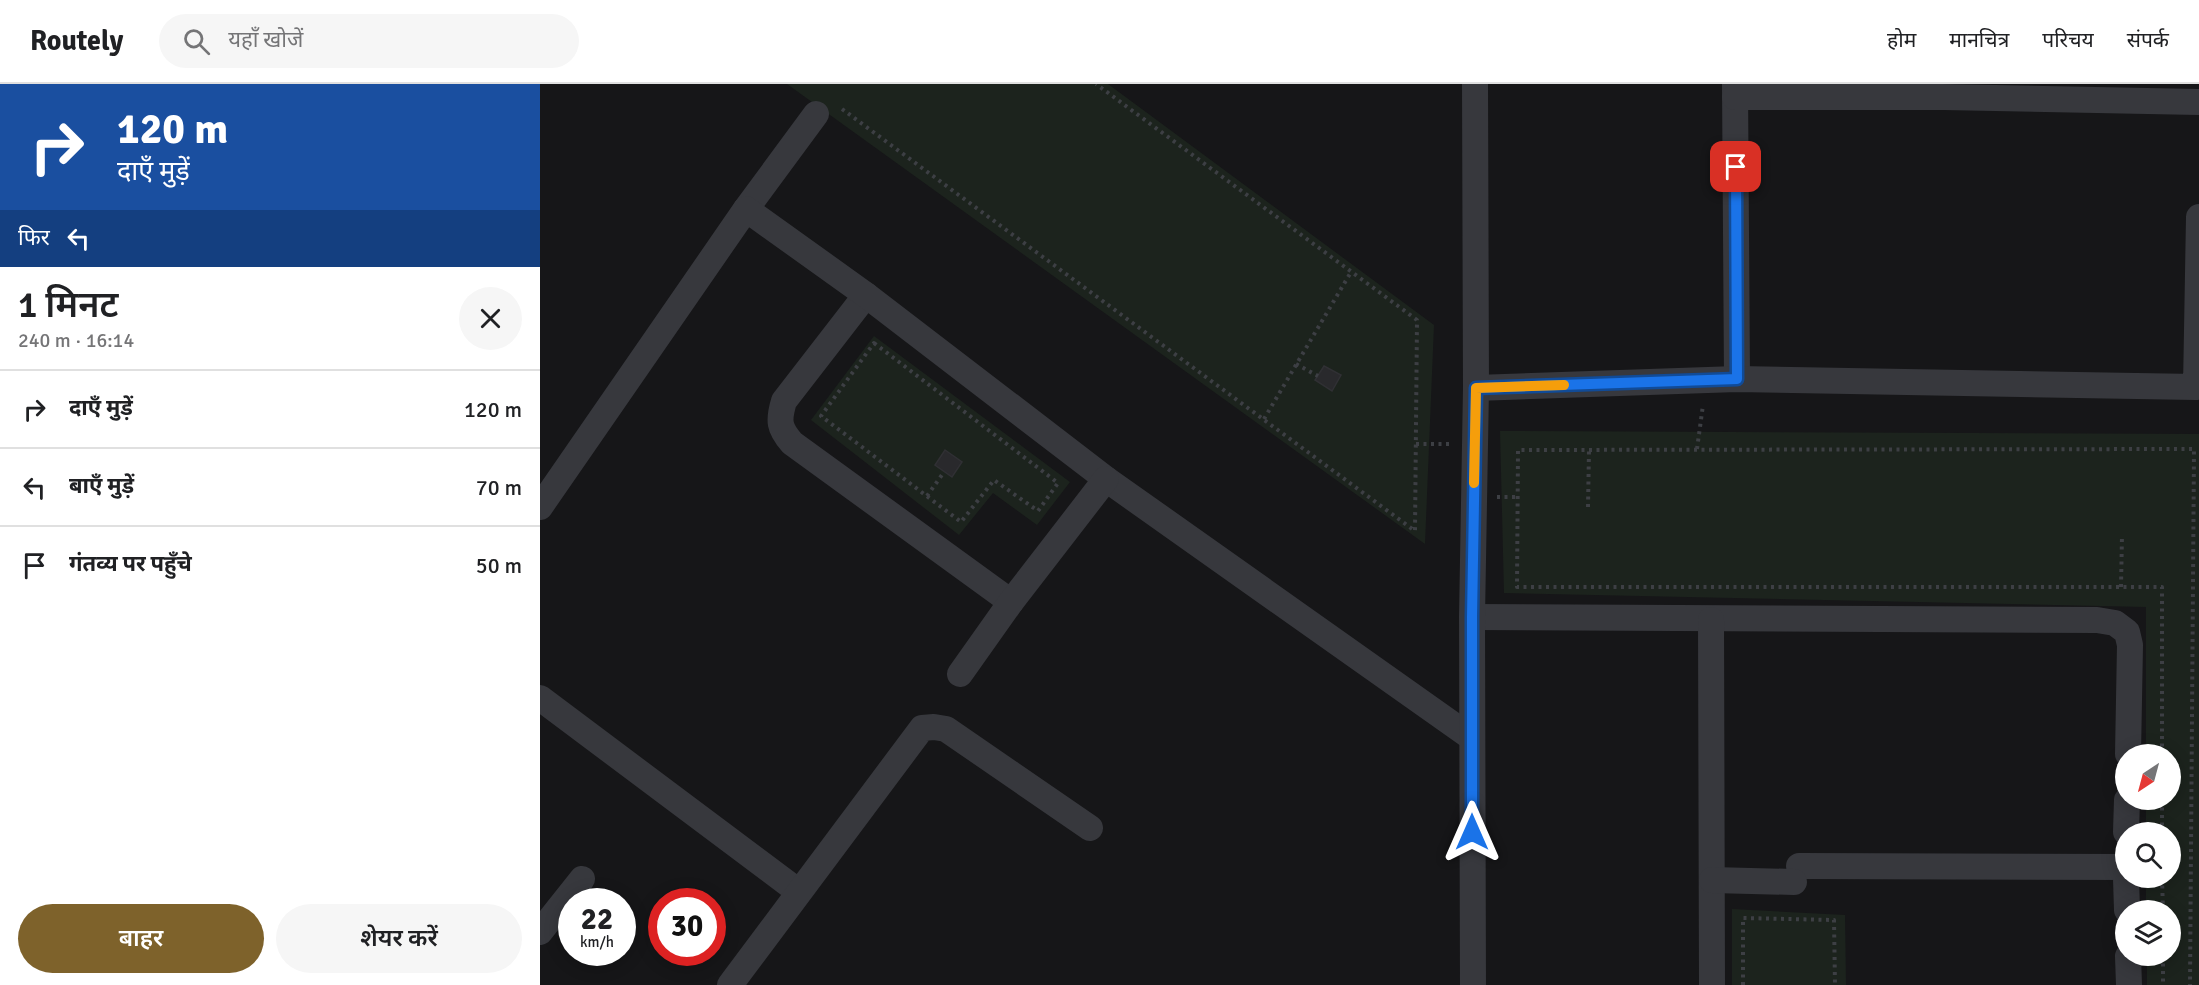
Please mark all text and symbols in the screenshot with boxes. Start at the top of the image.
search box [159,14,579,68]
text: Routely [30,24,123,58]
icon: search [180,25,213,58]
text: यहाँ खोजें [228,26,303,53]
text: होम [1887,27,1916,53]
text: मानचित्र [1949,27,2009,53]
text: परिचय [2042,27,2094,53]
text: संपर्क [2127,27,2169,53]
text: 120 m [117,104,228,155]
icon: right [18,108,96,186]
pin [1710,141,1761,192]
icon: arrive [1719,150,1752,183]
text: दाएँ मुड़ें [117,155,190,188]
icon: left [62,222,95,255]
text: फिर [18,224,50,251]
text: 1 मिनट [18,283,118,328]
button: close [459,287,522,350]
text: 240 m · 16:14 [18,328,134,353]
icon: right [18,393,51,426]
text: दाएँ मुड़ें [69,394,133,421]
text: 120 m [464,396,522,423]
icon: left [18,471,51,504]
text: बाएँ मुड़ें [69,472,134,499]
text: 70 m [476,474,522,501]
icon: arrive [18,549,51,582]
text: गंतव्य पर पहुँचे [69,550,192,577]
text: 50 m [476,552,522,579]
north arrow [2115,744,2181,810]
map controls [2115,744,2181,966]
position arrow [1440,800,1504,864]
button: search [2115,822,2181,888]
speed limit sign: 30 [648,888,726,966]
button: layers [2115,900,2181,966]
text: 22 [581,901,613,938]
button: बाहर [18,904,264,973]
button: शेयर करें [276,904,522,973]
text: km/h [580,933,614,951]

